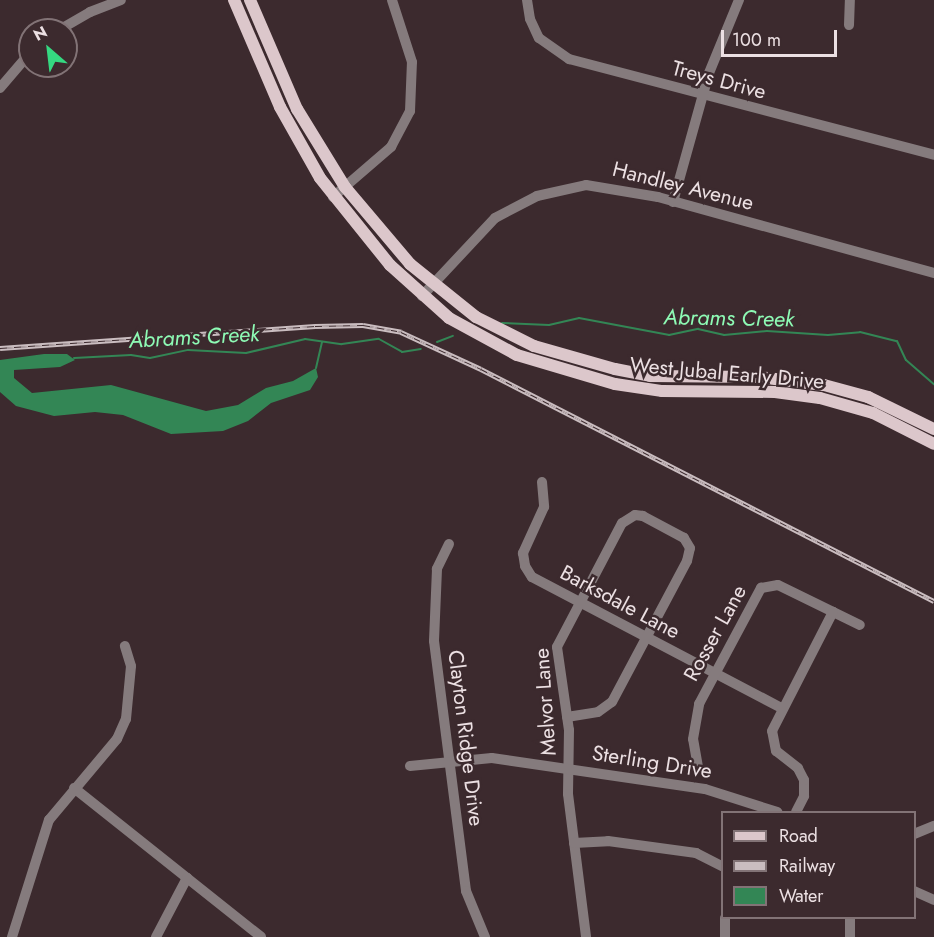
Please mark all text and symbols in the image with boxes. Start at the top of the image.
north arrow [18,18,78,78]
scale bar [724,18,840,56]
text: N [29,20,51,47]
text: 100 m [732,27,781,53]
street label: Treys Drive [669,55,769,105]
street label: Handley Avenue [610,156,756,216]
water label: Abrams Creek [663,304,795,332]
water label: Abrams Creek [128,320,260,354]
street label: West Jubal Early Drive [629,352,825,394]
street label: Barksdale Lane [556,560,684,644]
street label: Rosser Lane [678,581,752,685]
street label: Melvor Lane [529,647,561,757]
street label: Clayton Ridge Drive [443,649,489,827]
street label: Sterling Drive [590,740,714,784]
legend [721,811,916,919]
text: Road [779,823,818,849]
text: Railway [779,853,835,879]
text: Water [779,883,823,909]

